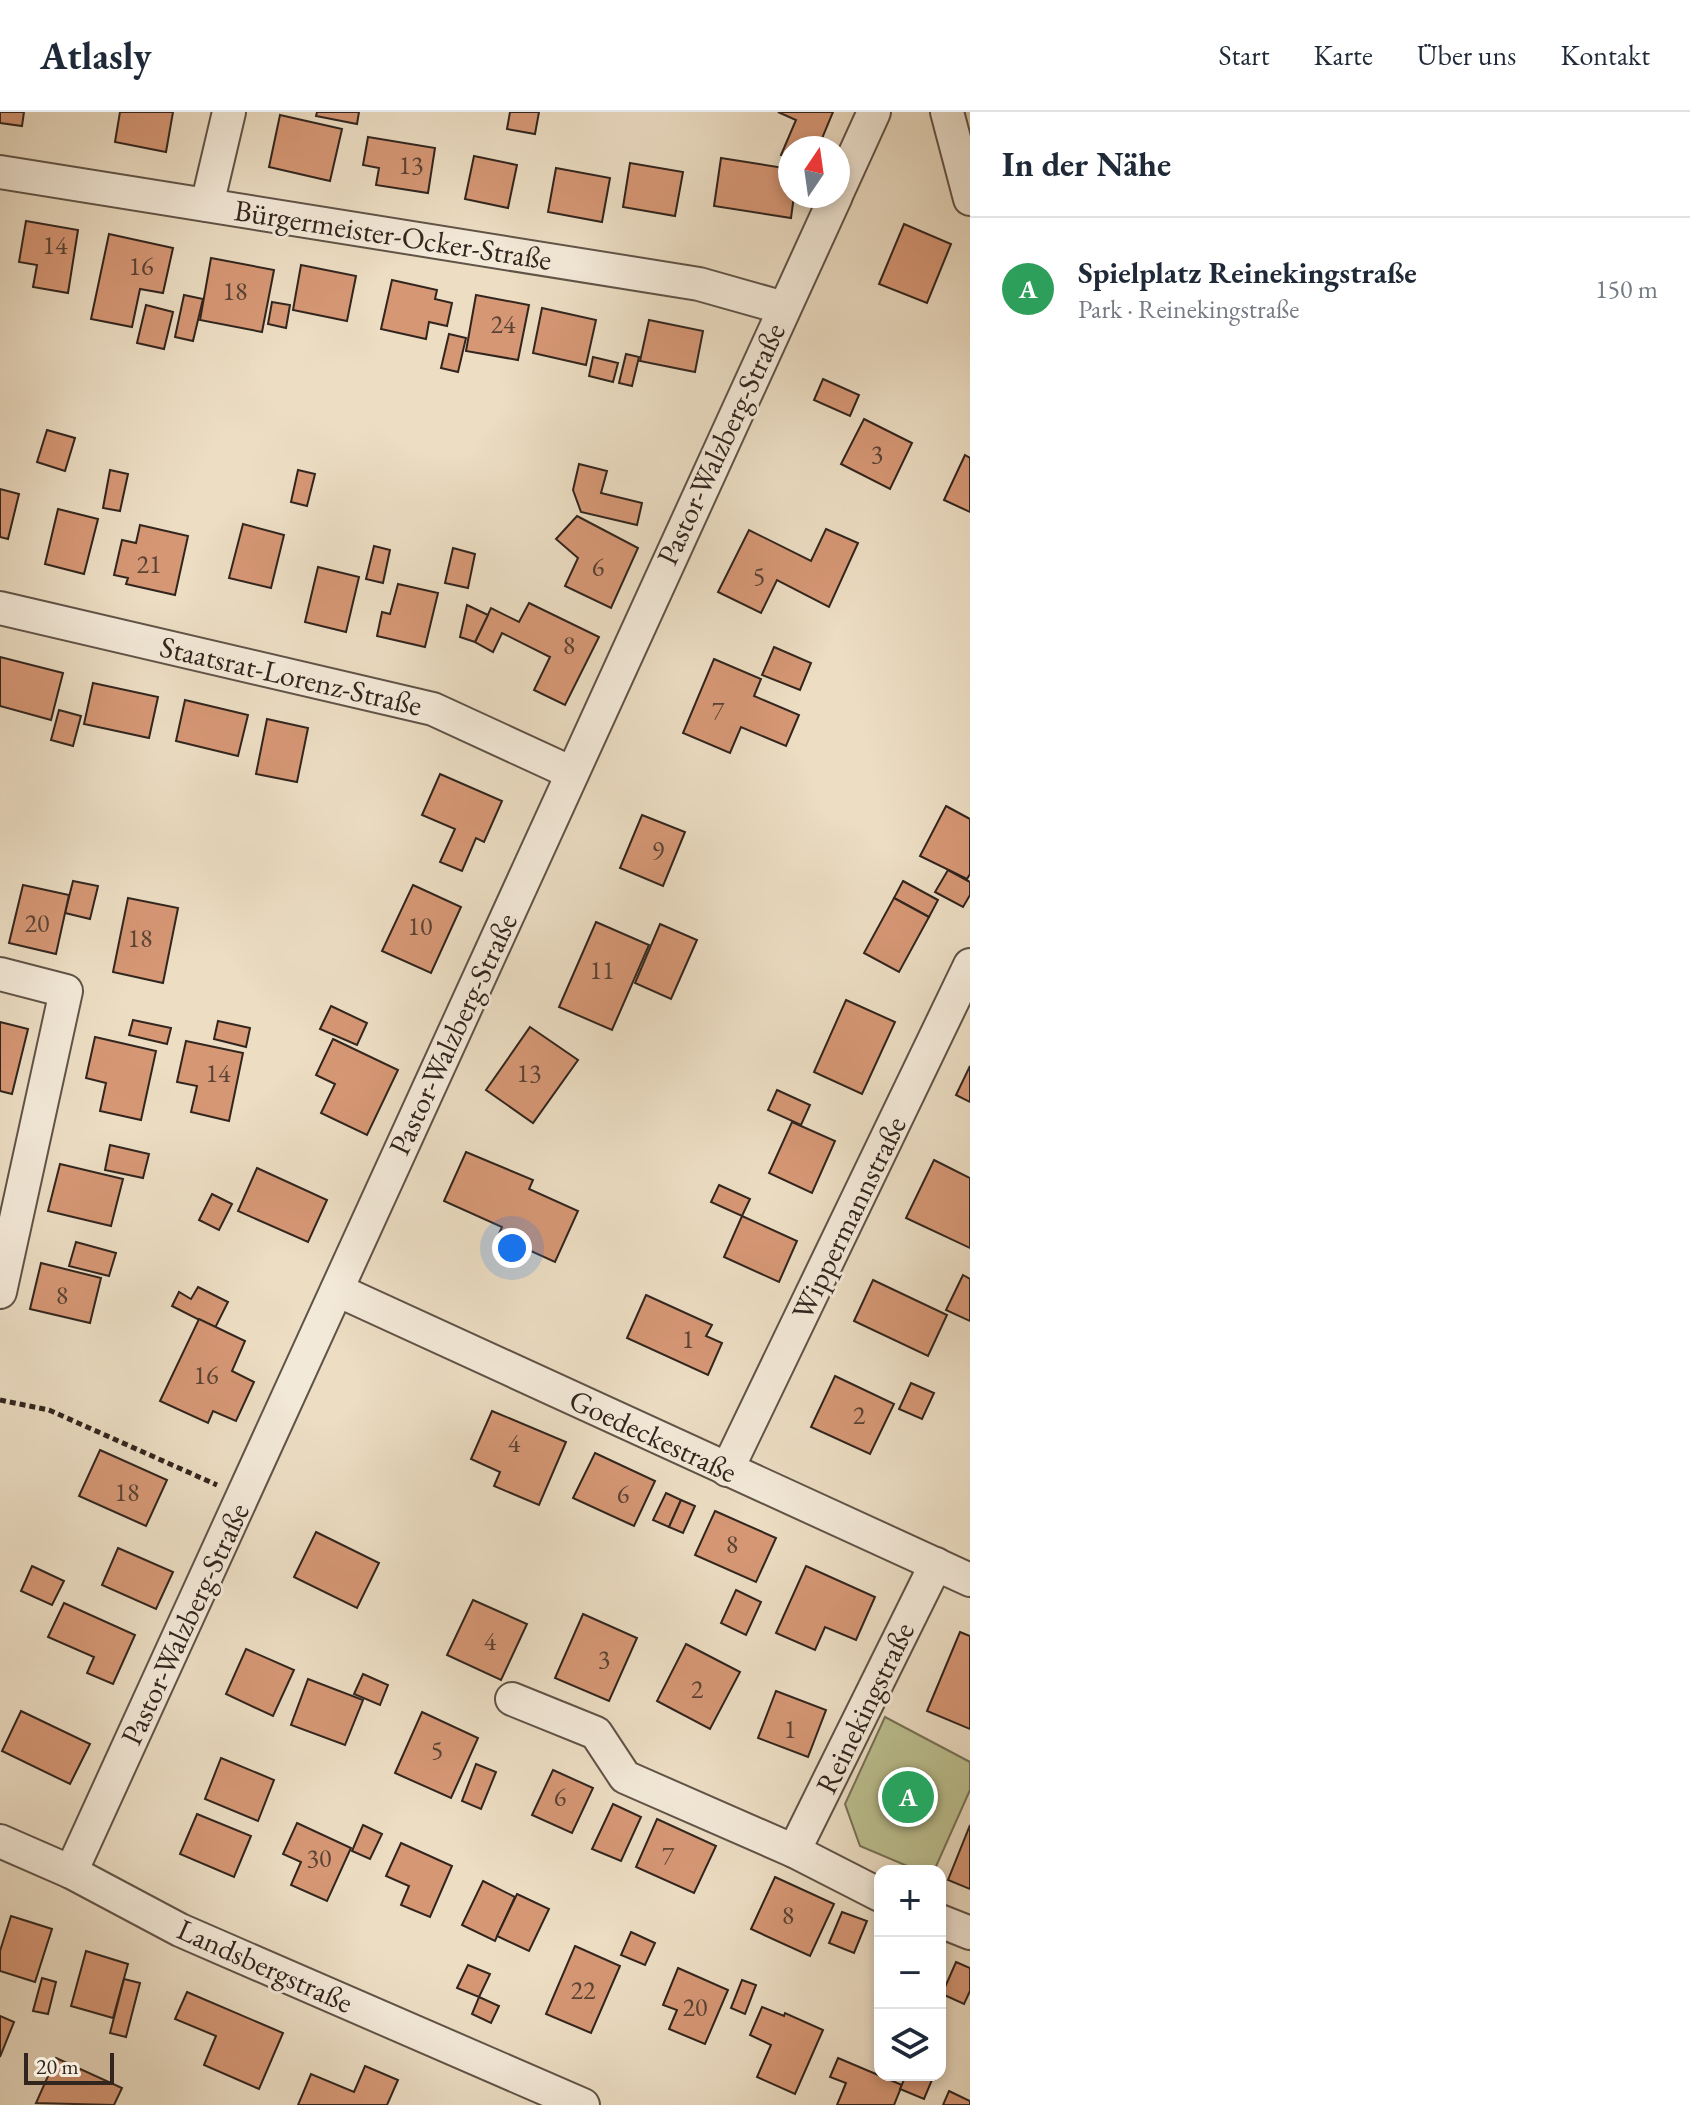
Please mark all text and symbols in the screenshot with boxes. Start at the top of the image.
text: Atlasly [40,31,151,80]
text: Start [1218,37,1270,73]
text: Karte [1314,37,1373,73]
text: Über uns [1417,37,1516,73]
text: Kontakt [1560,37,1650,73]
north arrow [778,136,850,208]
text: In der Nähe [1002,142,1171,186]
house number: 13 [399,148,423,182]
street label: Bürgermeister-Ocker-Straße [232,190,555,279]
house number: 14 [43,228,68,262]
house number: 16 [129,249,153,283]
text: Spielplatz Reinekingstraße [1078,253,1417,292]
text: A [1019,272,1037,306]
text: 150 m [1595,272,1658,306]
house number: 18 [223,274,247,308]
text: Park · Reinekingstraße [1078,292,1299,326]
house number: 24 [491,307,516,341]
street label: Pastor-Walzberg-Straße [647,316,794,571]
house number: 3 [871,437,883,471]
house number: 21 [137,547,161,581]
house number: 6 [592,550,604,584]
house number: 5 [753,559,765,593]
street label: Staatsrat-Lorenz-Straße [156,626,426,725]
house number: 8 [563,628,575,662]
house number: 7 [712,694,725,728]
house number: 9 [652,834,665,868]
house number: 20 [25,906,49,940]
street label: Pastor-Walzberg-Straße [379,906,526,1161]
house number: 10 [408,909,432,943]
house number: 18 [128,921,152,955]
house number: 11 [590,953,614,987]
house number: 14 [206,1056,231,1090]
house number: 13 [517,1056,541,1090]
street label: Wippermannstraße [782,1109,915,1326]
your location [492,1228,532,1268]
house number: 8 [56,1278,68,1312]
house number: 1 [682,1322,694,1356]
house number: 16 [194,1358,218,1392]
street label: Goedeckestraße [563,1380,743,1491]
house number: 2 [853,1398,866,1432]
house number: 4 [508,1426,521,1460]
house number: 18 [115,1475,139,1509]
house number: 6 [617,1477,629,1511]
street label: Pastor-Walzberg-Straße [111,1496,258,1751]
house number: 8 [726,1527,738,1561]
street label: Reinekingstraße [806,1616,923,1800]
house number: 4 [484,1624,497,1658]
house number: 3 [598,1642,610,1676]
house number: 2 [691,1672,704,1706]
house number: 1 [784,1712,796,1746]
house number: 5 [431,1733,443,1767]
pin: A [882,1767,934,1827]
house number: 6 [554,1780,566,1814]
house number: 7 [662,1839,675,1873]
house number: 30 [307,1841,331,1875]
map controls [874,1865,946,2081]
button: + [874,1865,946,1937]
house number: 8 [782,1898,794,1932]
street label: Landsbergstraße [171,1909,359,2022]
button: − [874,1937,946,2009]
house number: 22 [571,1973,596,2007]
house number: 20 [683,1990,707,2024]
button: layers [874,2009,946,2081]
scale bar [24,2049,114,2085]
text: 20 m [36,2052,79,2081]

